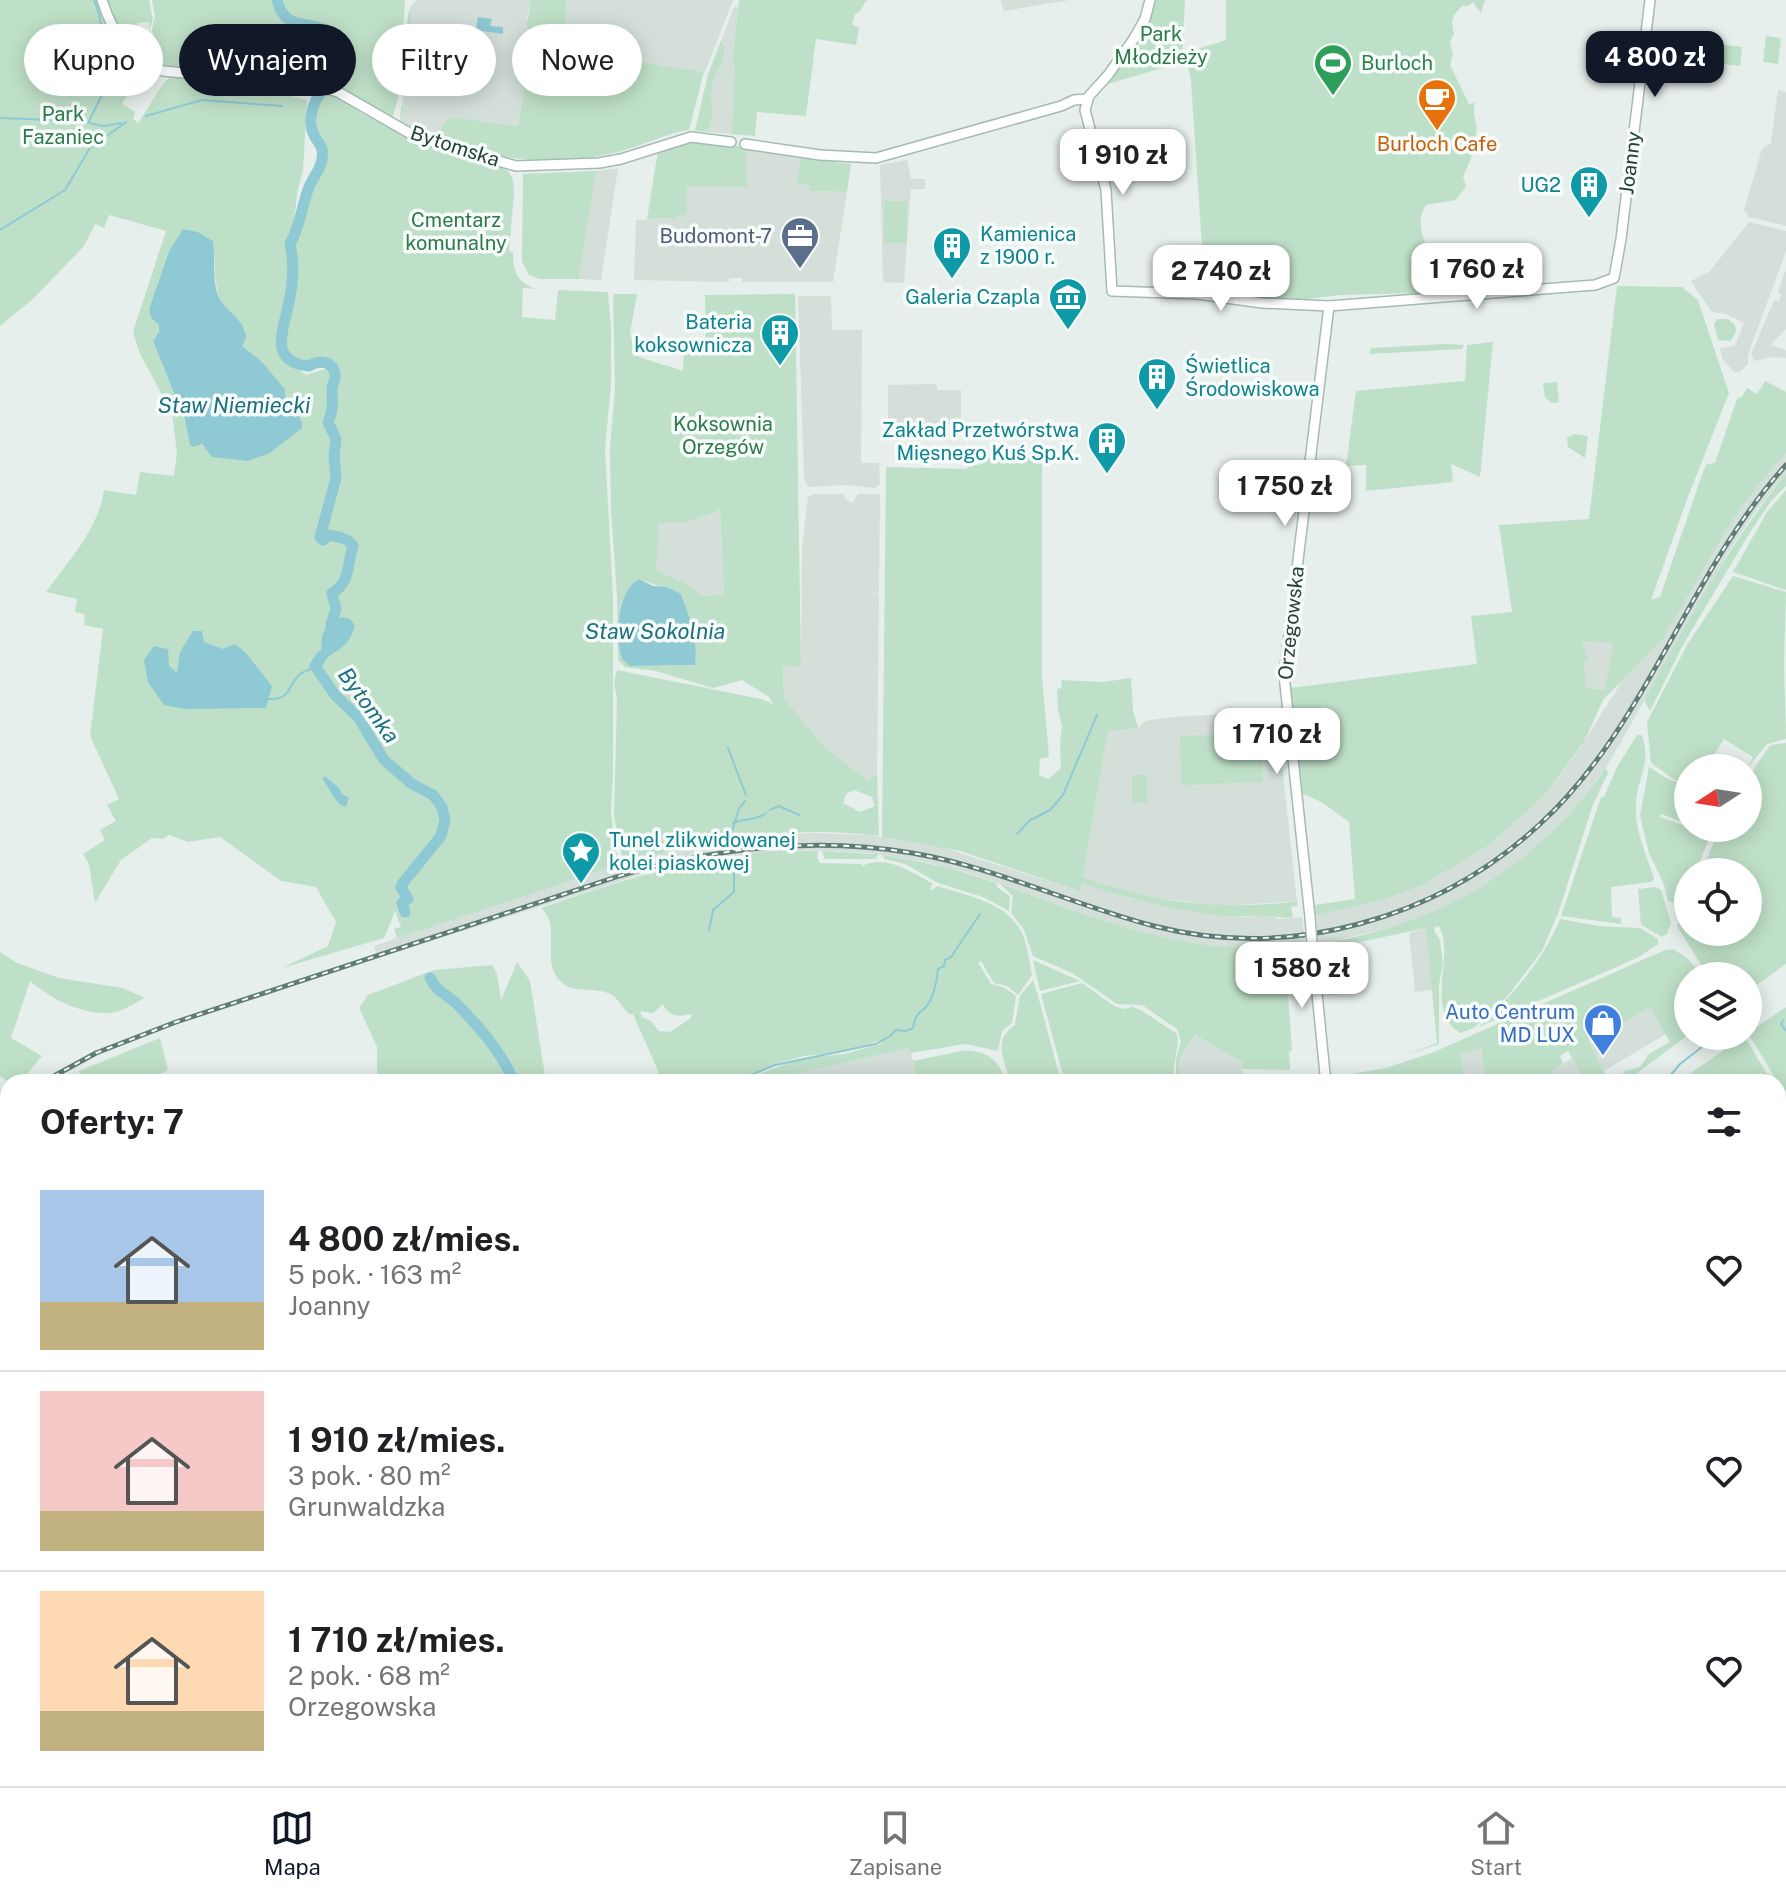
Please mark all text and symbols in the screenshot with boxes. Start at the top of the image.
park label: Park Młodzieży [1114,22,1208,69]
chip: Kupno [24,24,163,96]
chip: Wynajem [179,24,356,96]
chip: Filtry [372,24,496,96]
chip: Nowe [512,24,642,96]
pin: 4 800 zł [1572,31,1738,99]
text: 4 800 zł [1604,41,1706,72]
sports icon: Burloch [1312,42,1354,97]
place label: Burloch [1361,51,1433,75]
cafe icon: Burloch Cafe [1416,77,1458,132]
park label: Park Fazaniec [22,102,104,149]
street label: Bytomska [407,120,503,172]
pin: 1 910 zł [1040,129,1206,197]
street label: Joanny [1614,130,1646,196]
place label: Burloch Cafe [1377,132,1497,156]
text: 1 910 zł [1078,139,1168,170]
building icon: UG2 [1568,164,1610,219]
place label: UG2 [1520,173,1561,197]
park label: Cmentarz komunalny [405,208,507,255]
office icon: Budomont-7 [779,215,821,270]
place label: Kamienica z 1900 r. [980,222,1076,269]
place label: Budomont-7 [659,224,772,248]
building icon: Kamienica z 1900 r. [931,225,973,280]
pin: 1 760 zł [1394,243,1560,311]
pin: 2 740 zł [1138,245,1304,313]
text: 1 760 zł [1429,253,1525,284]
text: 2 740 zł [1171,255,1271,286]
museum icon: Galeria Czapla [1047,276,1089,331]
place label: Galeria Czapla [905,285,1040,309]
place label: Bateria koksownicza [634,310,752,357]
building icon: Bateria koksownicza [759,312,801,367]
place label: Świetlica Środowiskowa [1185,353,1320,401]
building icon: Świetlica Środowiskowa [1136,356,1178,411]
water label: Staw Niemiecki [158,392,311,418]
park label: Koksownia Orzegów [673,412,773,459]
place label: Zakład Przetwórstwa Mięsnego Kuś Sp.K. [882,418,1079,465]
building icon: Zakład Przetwórstwa Mięsnego Kuś Sp.K. [1086,420,1128,475]
pin: 1 750 zł [1202,460,1368,528]
text: 1 750 zł [1237,470,1333,501]
street label: Orzegowska [1273,565,1309,681]
water label: Staw Sokolnia [585,618,725,644]
water label: Bytomka [333,662,405,748]
pin: 1 710 zł [1194,708,1360,776]
text: 1 710 zł [1232,718,1322,749]
north arrow [1674,754,1762,842]
map controls [1674,754,1762,1050]
place label: Tunel zlikwidowanej kolei piaskowej [609,828,796,875]
place icon: Tunel zlikwidowanej kolei piaskowej [560,830,602,885]
button: locate [1674,858,1762,946]
pin: 1 580 zł [1219,942,1385,1010]
text: 1 580 zł [1253,952,1351,983]
button: layers [1674,962,1762,1050]
place label: Auto Centrum MD LUX [1445,1000,1575,1047]
shop icon: Auto Centrum MD LUX [1582,1002,1624,1057]
icon: filters [1702,1100,1746,1144]
text: Oferty: 7 [40,1102,184,1142]
text: 4 800 zł/mies. [288,1219,521,1259]
icon: home [104,1222,200,1318]
icon: heart [1702,1248,1746,1292]
text: 5 pok. · 163 m² [288,1259,461,1290]
text: Joanny [288,1290,371,1321]
text: 1 910 zł/mies. [288,1420,505,1460]
icon: home [104,1423,200,1519]
icon: heart [1702,1449,1746,1493]
text: 3 pok. · 80 m² [288,1460,451,1491]
text: Grunwaldzka [288,1491,445,1522]
text: 1 710 zł/mies. [288,1620,505,1660]
icon: home [104,1623,200,1719]
icon: heart [1702,1649,1746,1693]
text: 2 pok. · 68 m² [288,1660,450,1691]
text: Orzegowska [288,1691,436,1722]
tab: Mapa [264,1806,321,1880]
tab: Zapisane [849,1806,942,1880]
tab: Start [1470,1806,1522,1880]

